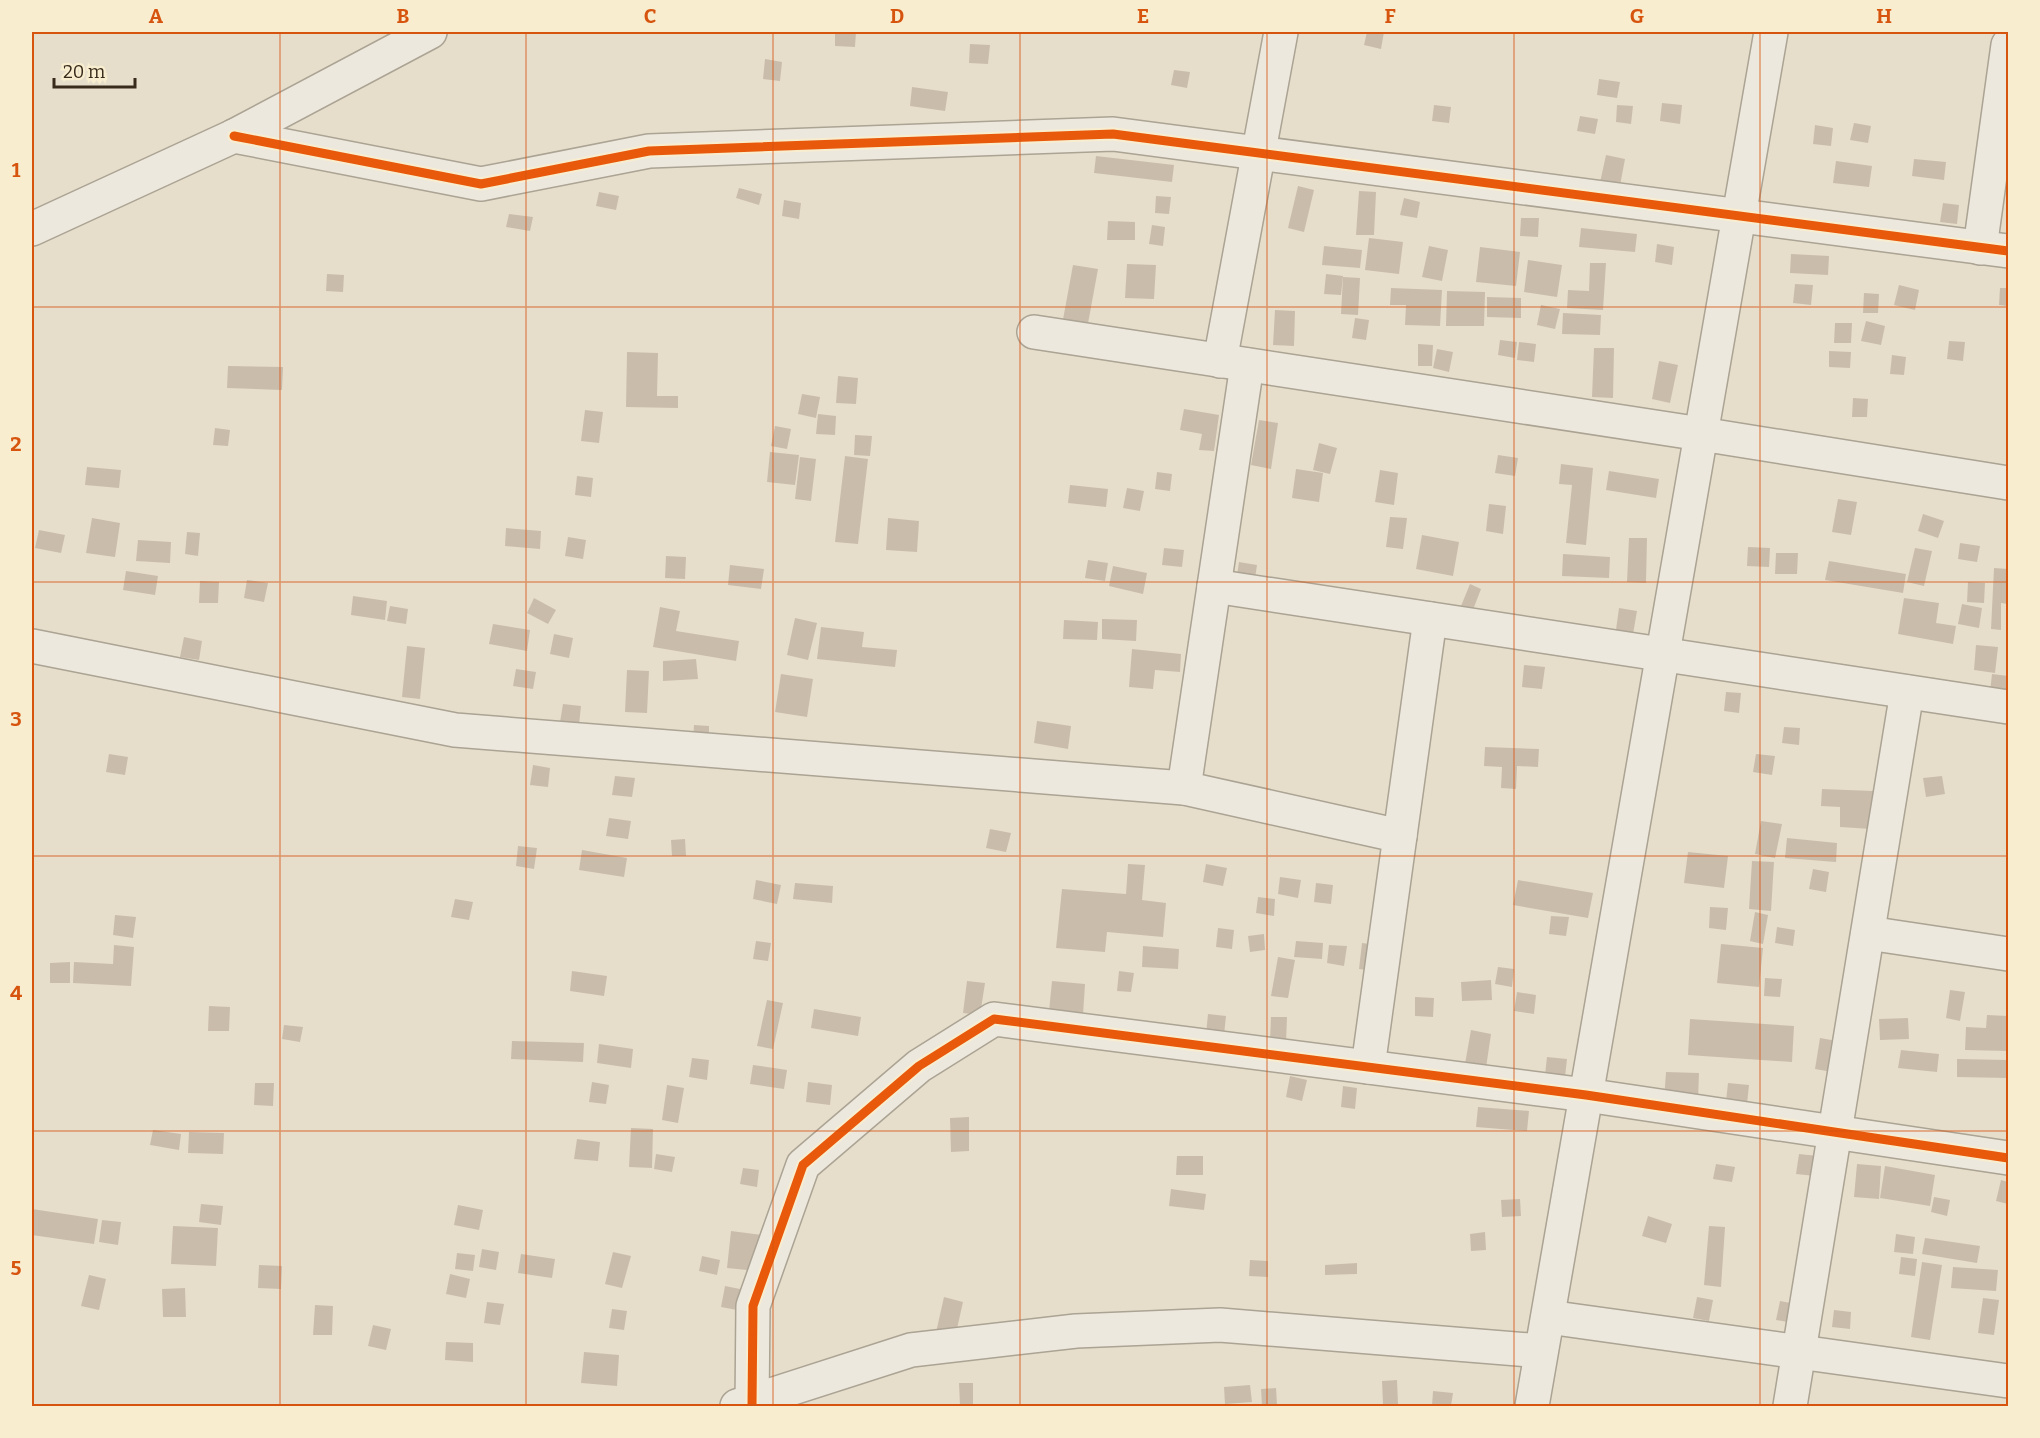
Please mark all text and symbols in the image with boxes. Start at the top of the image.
text: A [149,4,164,28]
text: B [397,4,410,28]
text: C [644,4,656,28]
text: D [890,4,904,28]
text: E [1137,4,1149,28]
text: F [1384,4,1396,28]
text: G [1630,4,1644,28]
text: H [1876,4,1892,28]
scale bar [54,51,135,89]
text: 20 m [63,61,105,83]
text: 1 [12,158,21,182]
text: 2 [10,432,22,456]
text: 3 [10,707,22,731]
text: 4 [10,981,22,1005]
text: 5 [11,1256,22,1280]

